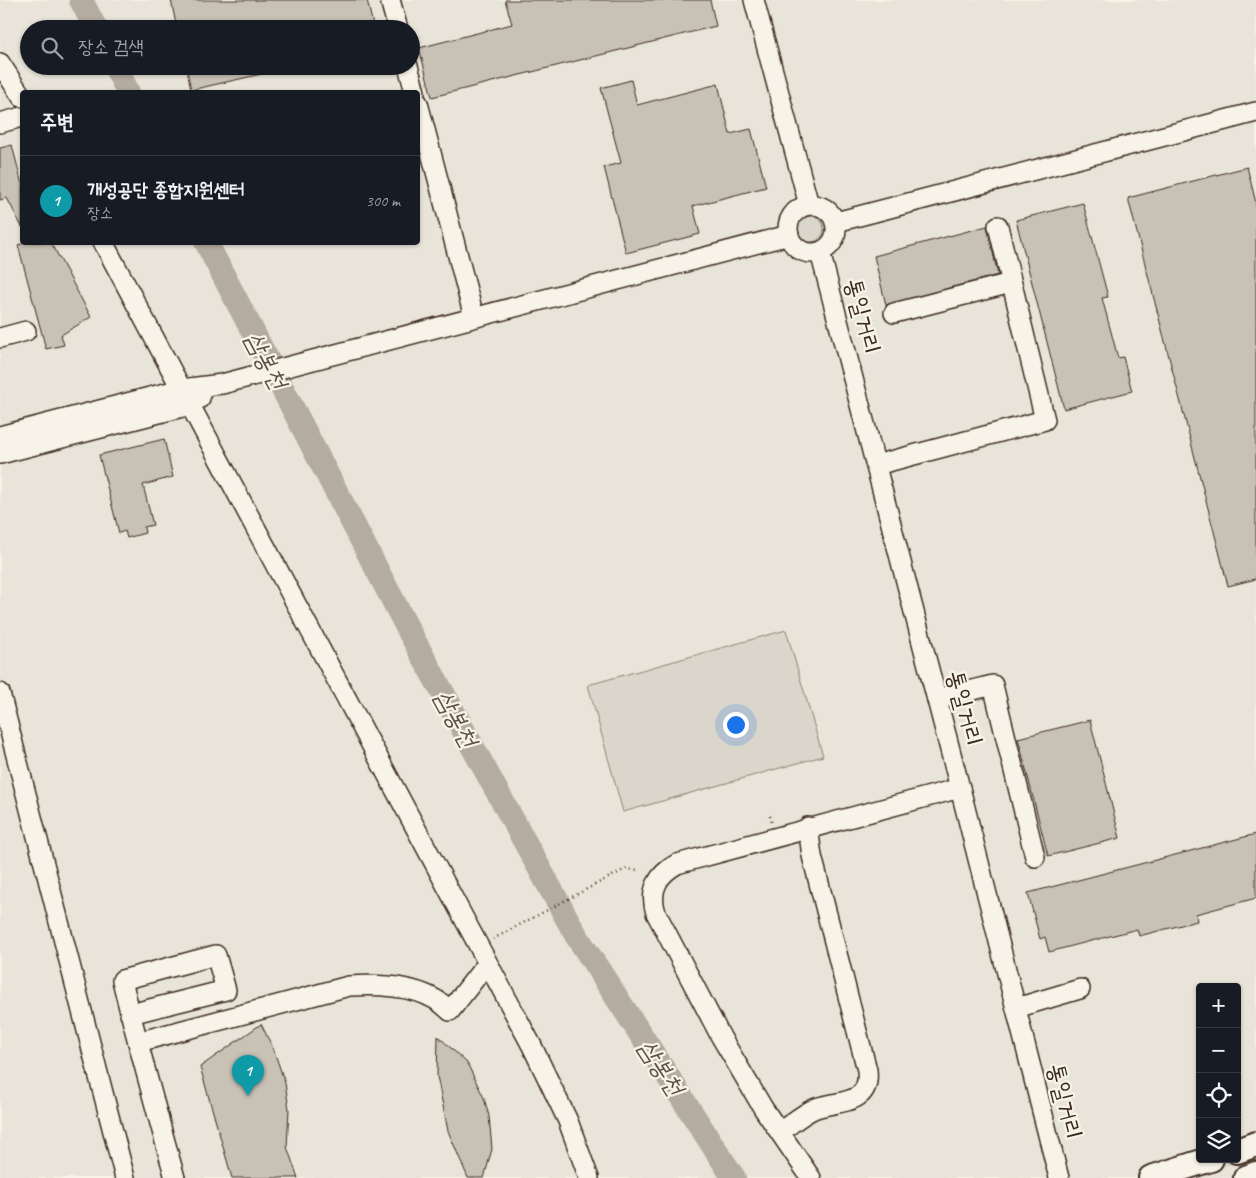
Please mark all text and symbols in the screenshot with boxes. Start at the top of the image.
search box [20,20,420,75]
icon: search [38,34,66,62]
text: 장소 검색 [78,35,144,59]
text: 주변 [40,109,74,135]
text: 개성공단 종합지원센터 [87,178,245,202]
text: 1 [52,191,60,211]
text: 300 m [366,191,400,211]
text: 장소 [87,203,113,223]
street label: 통일거리 [839,275,887,357]
water label: 삼봉천 [238,326,296,397]
street label: 통일거리 [941,667,989,749]
water label: 삼봉천 [428,684,486,755]
your location [723,712,749,738]
map controls [1196,983,1241,1163]
button: + [1196,983,1241,1028]
button: − [1196,1028,1241,1073]
water label: 삼봉천 [631,1034,693,1104]
pin: 1 [232,1055,264,1096]
street label: 통일거리 [1041,1060,1089,1142]
button: locate [1196,1073,1241,1118]
button: layers [1196,1118,1241,1163]

